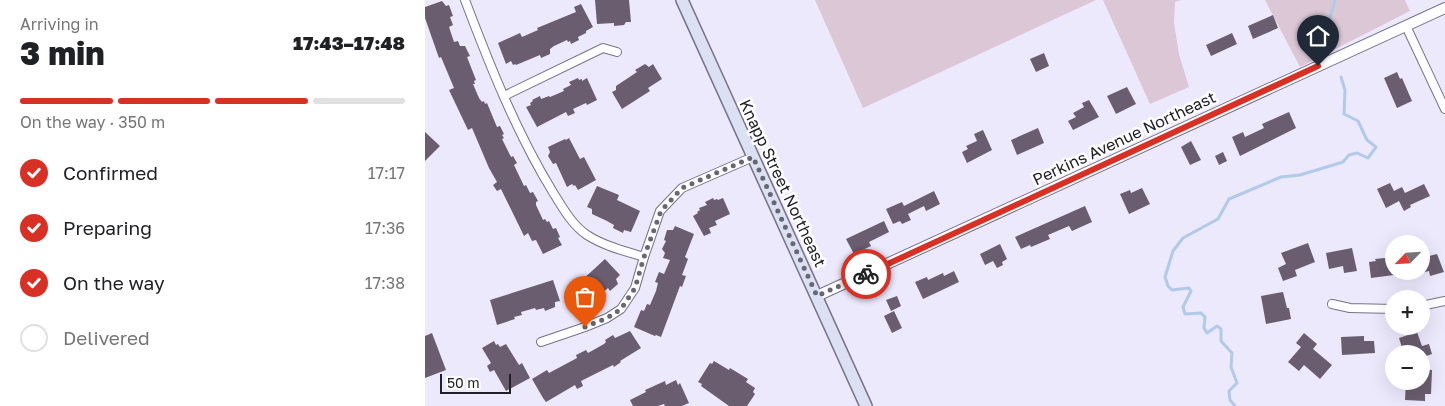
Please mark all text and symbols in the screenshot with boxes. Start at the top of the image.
text: Arriving in [20,14,99,34]
pin [1297,15,1339,66]
icon: home [1304,22,1332,50]
text: 17:43–17:48 [293,31,405,54]
text: 3 min [20,34,105,72]
street label: Perkins Avenue Northeast [1029,87,1219,189]
street label: Knapp Street Northeast [735,96,831,270]
text: On the way · 350 m [20,112,165,132]
icon: check [20,159,48,187]
text: Confirmed [63,161,158,184]
text: 17:17 [368,163,405,183]
icon: check [20,214,48,242]
text: Preparing [63,216,152,239]
text: 17:36 [365,218,405,238]
north arrow [1385,235,1430,280]
map controls [1385,235,1430,390]
courier [841,249,891,299]
icon: bike [852,260,880,288]
icon: check [20,269,48,297]
text: On the way [63,271,165,294]
text: 17:38 [365,273,405,293]
pin [564,276,606,327]
icon: bag [571,283,599,311]
button: + [1385,290,1430,335]
text: Delivered [63,326,150,349]
button: − [1385,345,1430,390]
scale bar [440,371,511,394]
text: 50 m [447,374,480,391]

